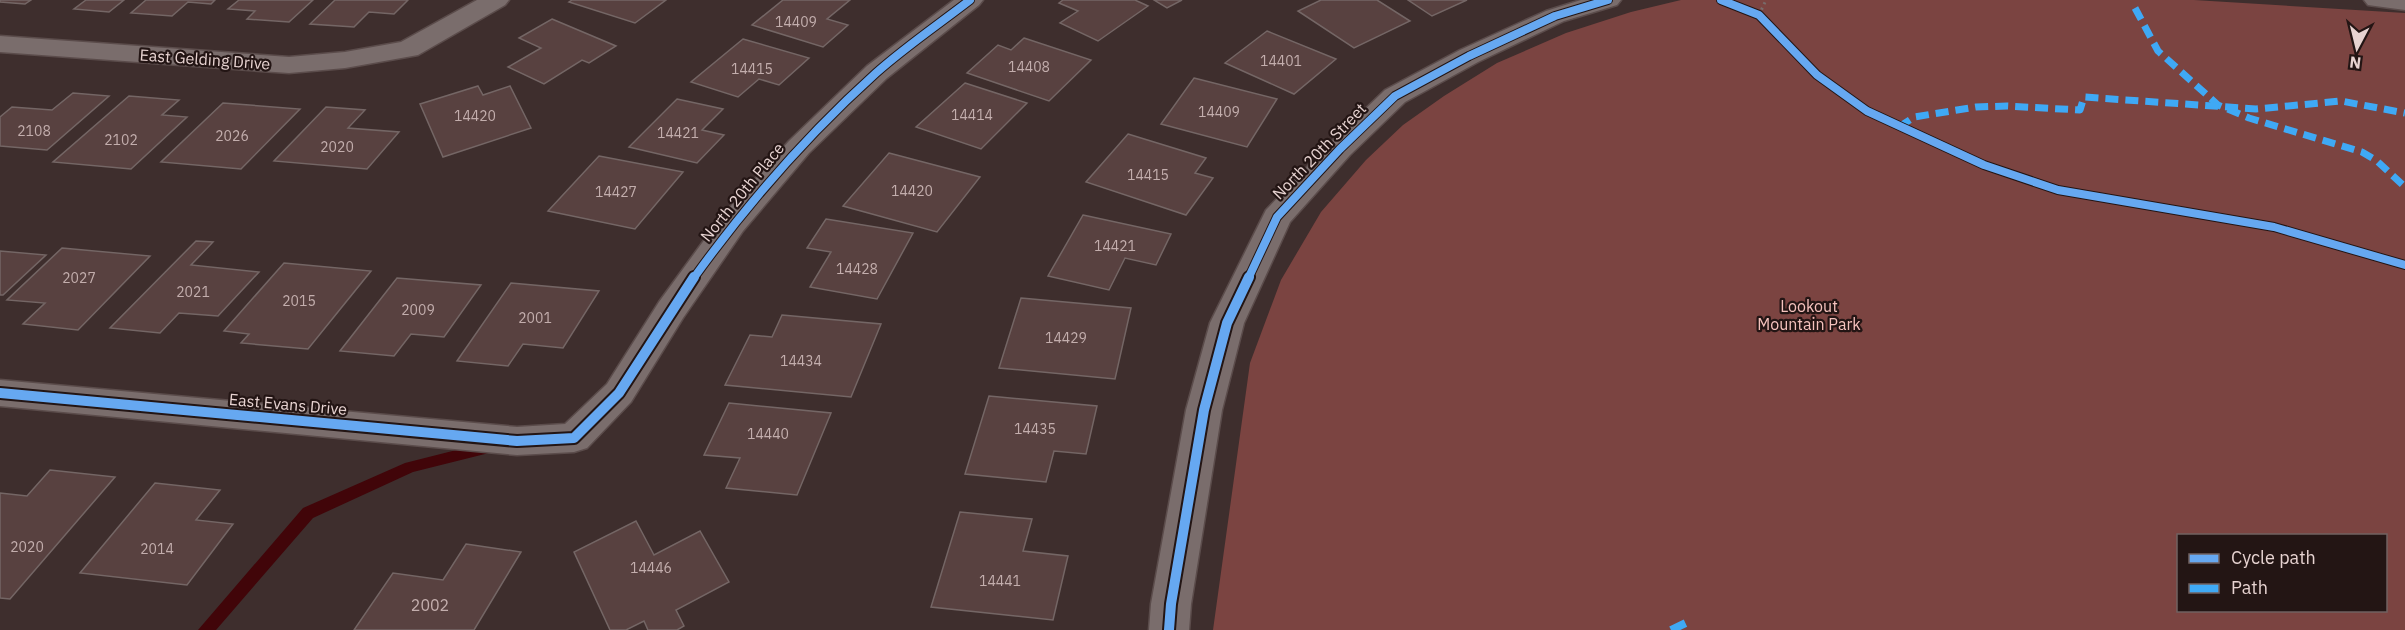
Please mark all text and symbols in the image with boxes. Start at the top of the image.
house number: 14409 [775,13,817,31]
north arrow [2327,18,2387,78]
street label: East Gelding Drive [139,44,271,74]
house number: 14401 [1260,52,1302,70]
text: N [2348,52,2362,74]
house number: 14408 [1008,58,1050,76]
house number: 14415 [731,60,773,78]
street label: North 20th Street [1268,99,1370,203]
house number: 14409 [1198,103,1240,121]
house number: 14414 [951,106,993,124]
house number: 14420 [454,107,496,125]
house number: 2108 [17,122,51,140]
house number: 14421 [657,124,699,142]
house number: 2026 [215,127,249,145]
house number: 2102 [104,131,138,149]
house number: 2020 [320,138,354,156]
street label: North 20th Place [696,138,788,246]
house number: 14415 [1127,166,1169,184]
house number: 14420 [891,182,933,200]
house number: 14427 [595,183,637,201]
house number: 14421 [1094,237,1136,255]
house number: 14428 [836,260,878,278]
house number: 2027 [62,269,96,287]
house number: 2021 [176,283,210,301]
house number: 2015 [282,292,316,310]
park label: Lookout Mountain Park [1757,296,1861,334]
house number: 2009 [401,301,435,319]
house number: 2001 [518,309,552,327]
house number: 14429 [1045,329,1087,347]
house number: 14434 [780,352,822,370]
street label: East Evans Drive [228,389,348,419]
house number: 14435 [1014,420,1056,438]
house number: 14440 [747,425,789,443]
legend [2177,534,2387,612]
house number: 2020 [10,538,44,556]
house number: 2014 [140,540,174,558]
text: Cycle path [2231,546,2316,569]
house number: 14446 [630,559,672,577]
house number: 14441 [979,572,1021,590]
text: Path [2231,576,2268,599]
house number: 2002 [411,595,449,615]

